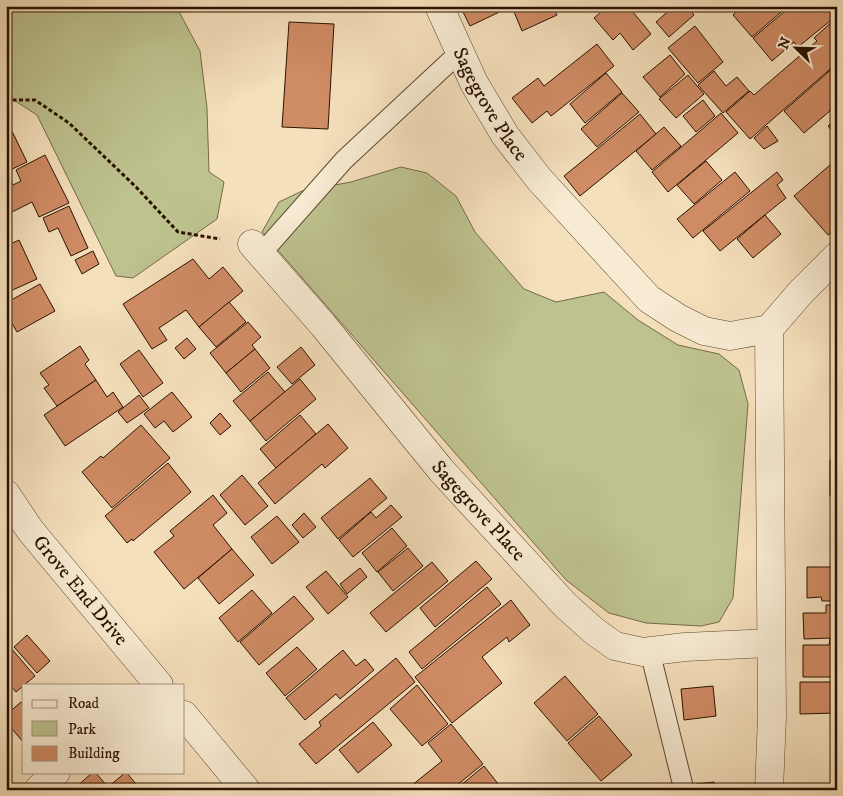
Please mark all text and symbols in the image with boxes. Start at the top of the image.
north arrow [770,22,820,72]
text: N [774,34,796,52]
street label: Sagegrove Place [447,43,533,166]
street label: Sagegrove Place [426,455,531,566]
street label: Grove End Drive [27,530,133,651]
legend [22,684,185,774]
text: Road [68,694,100,713]
text: Park [68,720,97,739]
text: Building [68,744,120,763]

